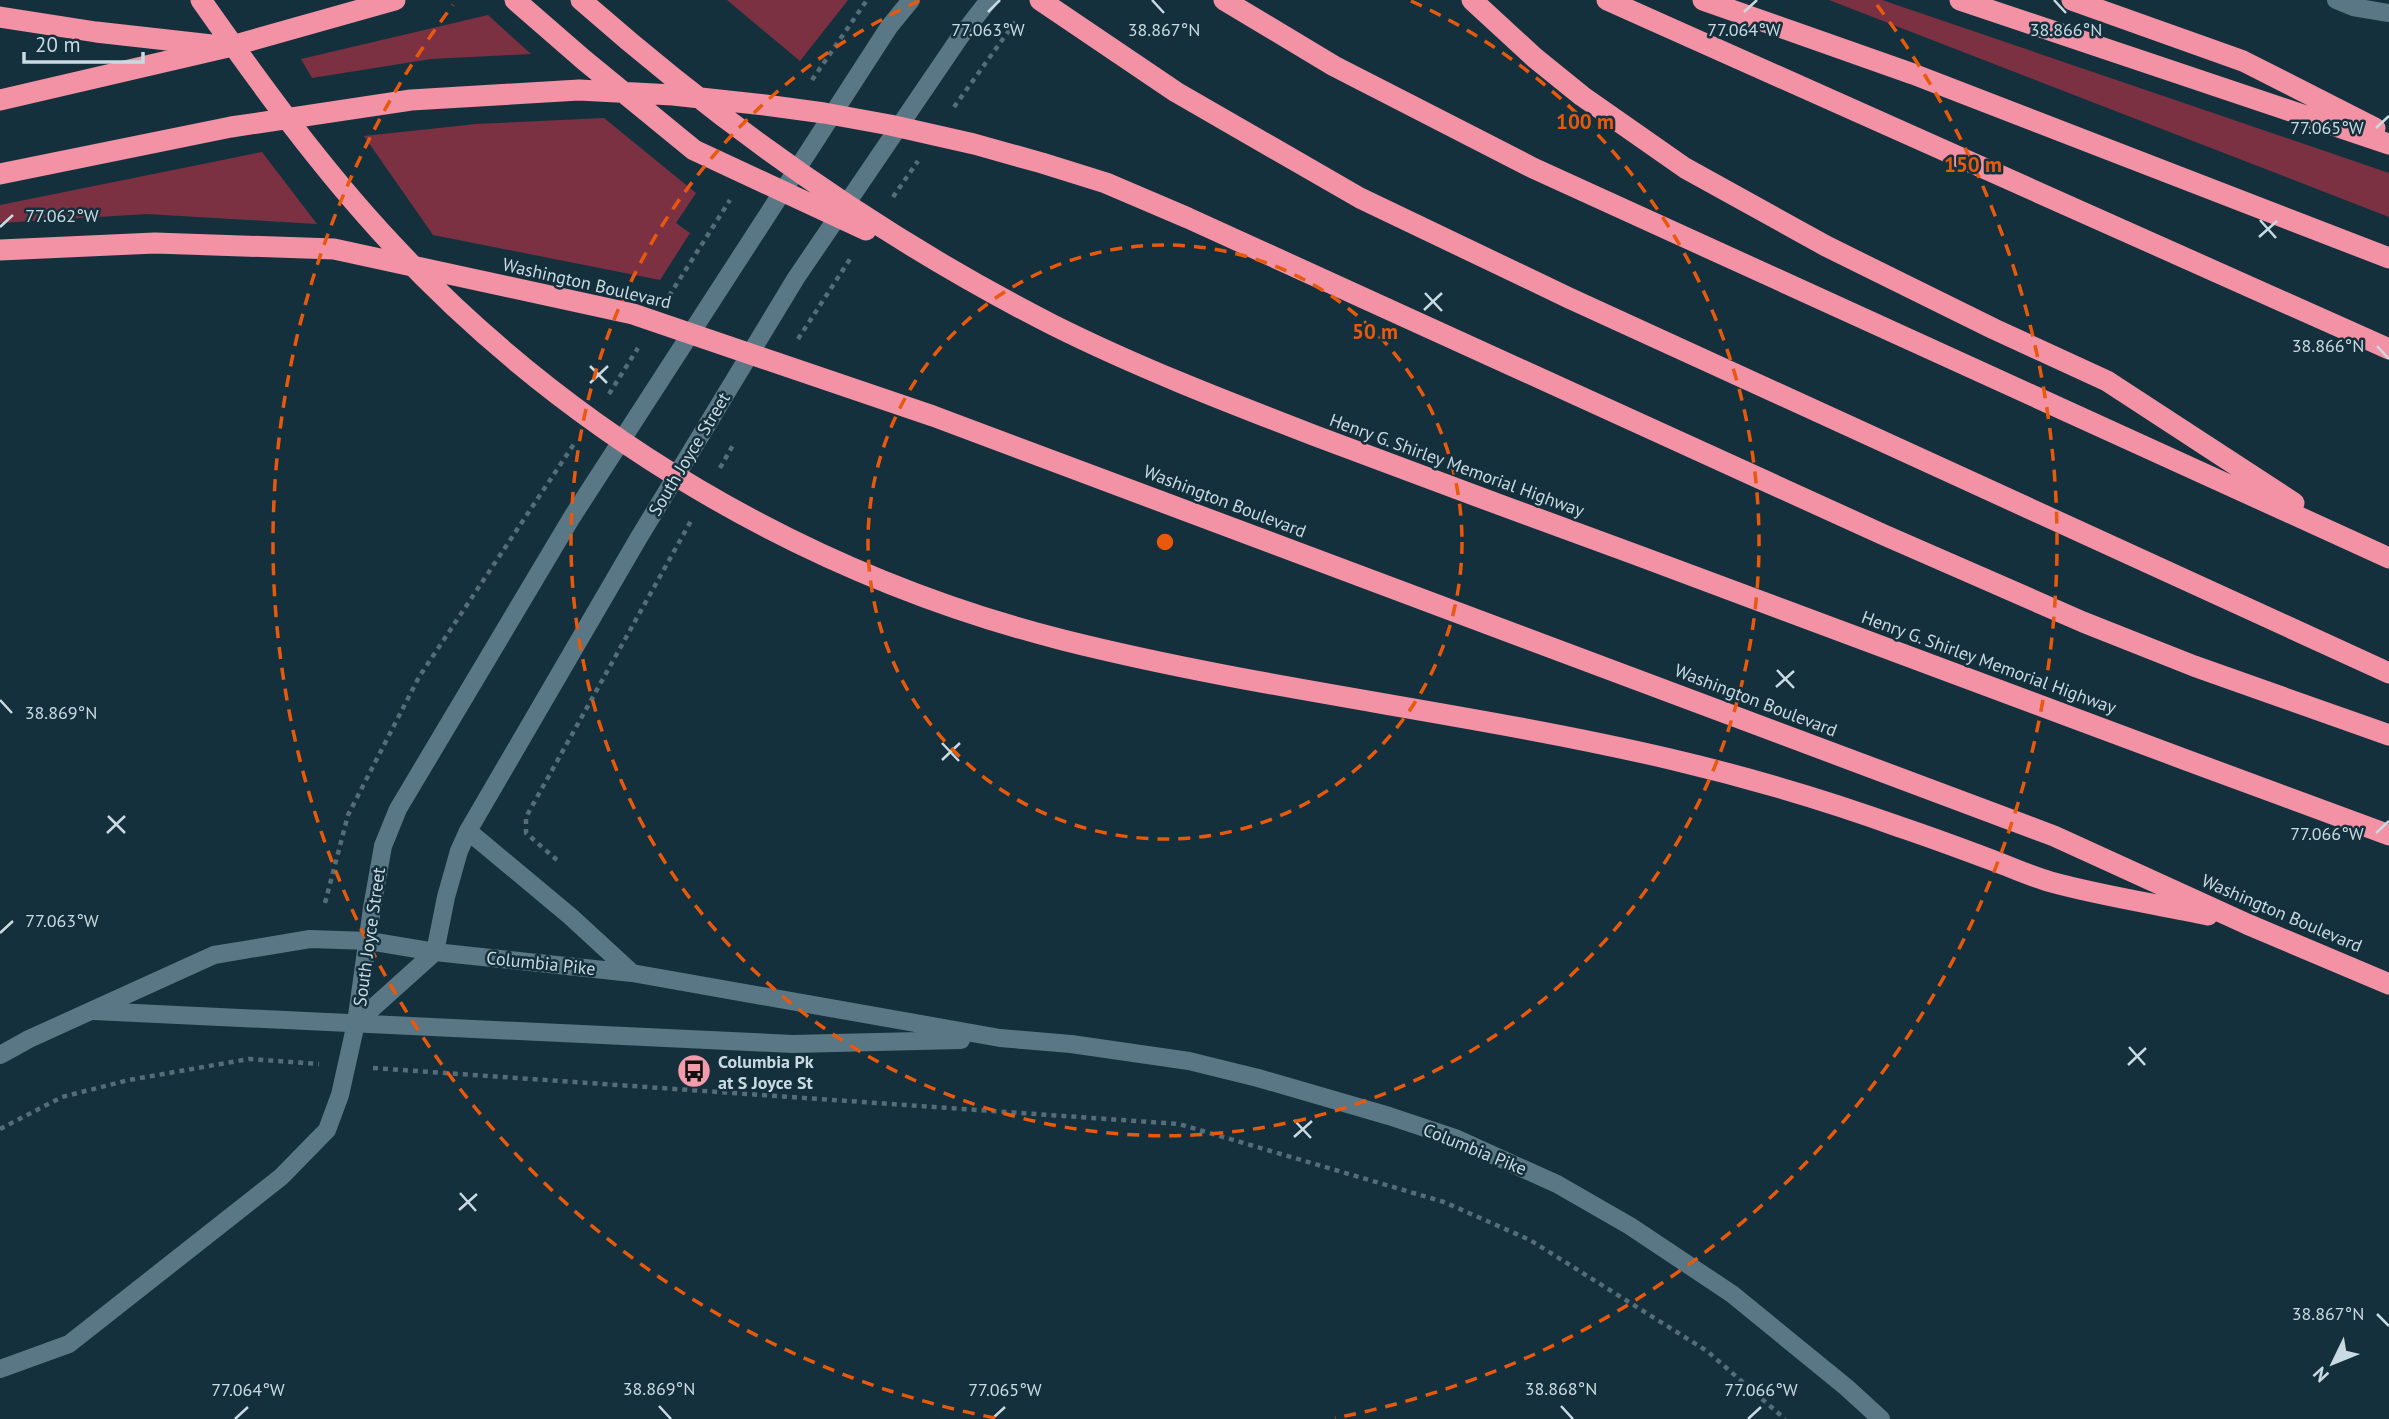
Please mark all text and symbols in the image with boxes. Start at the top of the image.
text: 77.063°W [951,18,1025,41]
text: 38.867°N [1128,18,1200,41]
text: 77.064°W [1707,18,1781,41]
text: 38.866°N [2030,18,2102,41]
scale bar [24,21,144,65]
text: 20 m [35,31,81,58]
text: 100 m [1556,108,1614,135]
text: 77.065°W [2290,116,2364,139]
text: 150 m [1944,151,2002,178]
text: 77.062°W [25,204,99,227]
street label: Washington Boulevard [500,252,674,314]
text: 50 m [1352,318,1398,345]
text: 38.866°N [2292,334,2364,357]
street label: South Joyce Street [643,388,735,520]
street label: Henry G. Shirley Memorial Highway [1326,408,1588,522]
street label: Washington Boulevard [1140,459,1310,543]
centre of rings [1153,530,1177,554]
street label: Henry G. Shirley Memorial Highway [1858,605,2120,719]
street label: Washington Boulevard [1671,658,1841,742]
text: 38.869°N [25,701,97,724]
text: 77.066°W [2290,822,2364,845]
street label: South Joyce Street [348,866,390,1008]
street label: Washington Boulevard [2198,869,2366,957]
text: 77.063°W [25,909,99,932]
street label: Columbia Pike [485,946,597,980]
place label: Columbia Pk at S Joyce St [718,1050,814,1094]
bus stop icon: Columbia Pk at S Joyce St [675,1052,713,1090]
street label: Columbia Pike [1420,1118,1530,1180]
text: 38.867°N [2292,1302,2364,1325]
north arrow [2298,1328,2368,1398]
text: N [2308,1362,2334,1387]
text: 38.869°N [623,1377,695,1400]
text: 38.868°N [1525,1377,1597,1400]
text: 77.064°W [211,1378,285,1401]
text: 77.065°W [968,1378,1042,1401]
text: 77.066°W [1724,1378,1798,1401]

